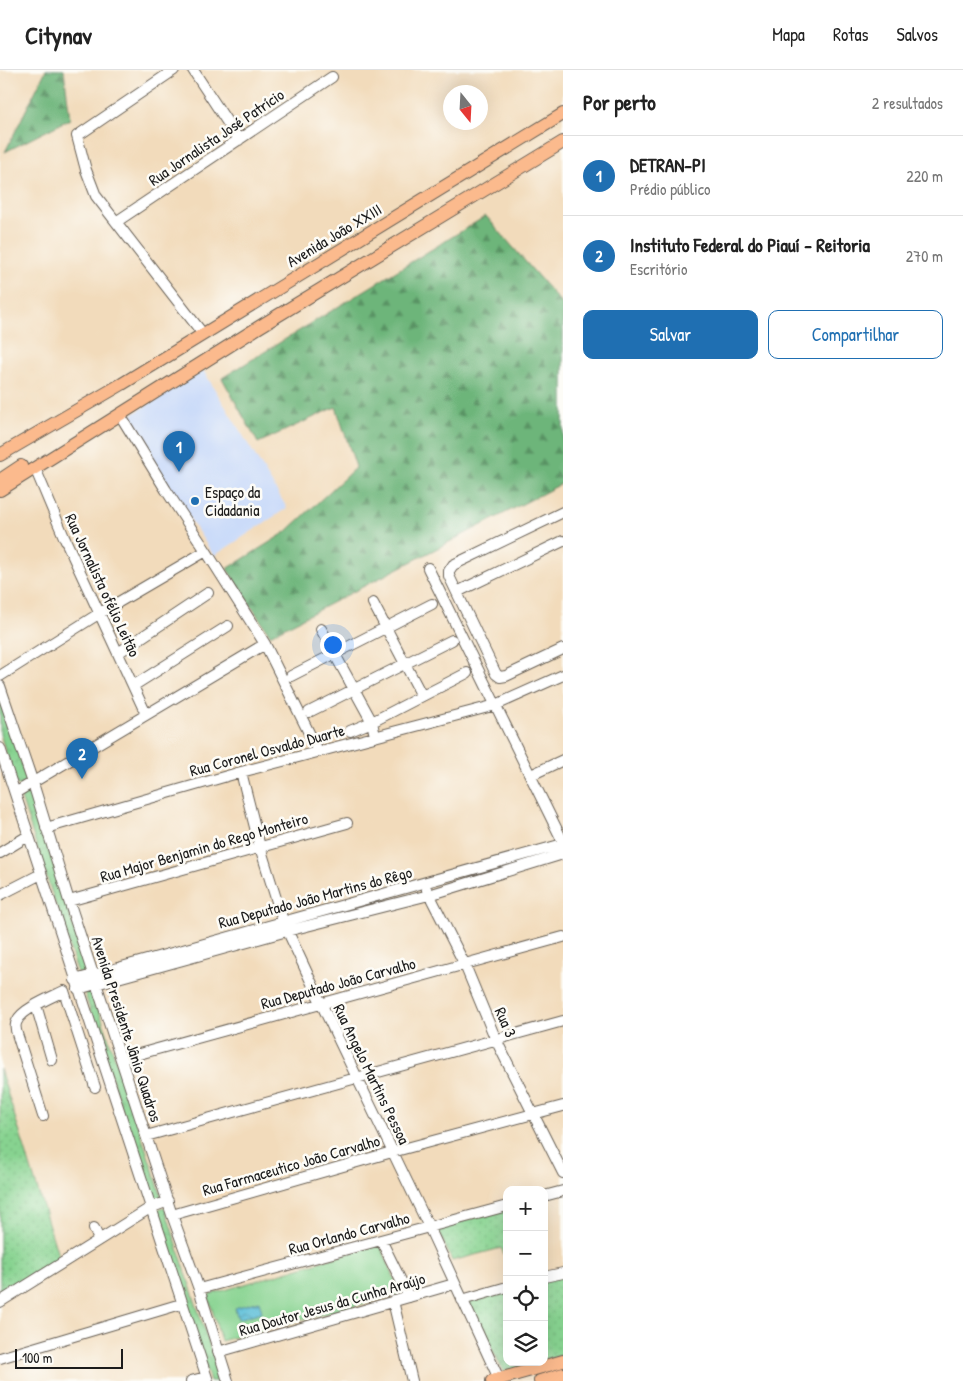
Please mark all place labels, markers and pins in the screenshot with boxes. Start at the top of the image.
pin: 1 [163,431,195,472]
place label: Espaço da Cidadania [205,481,260,521]
marker: Espaço da Cidadania [189,495,201,507]
pin: 2 [66,738,98,779]

